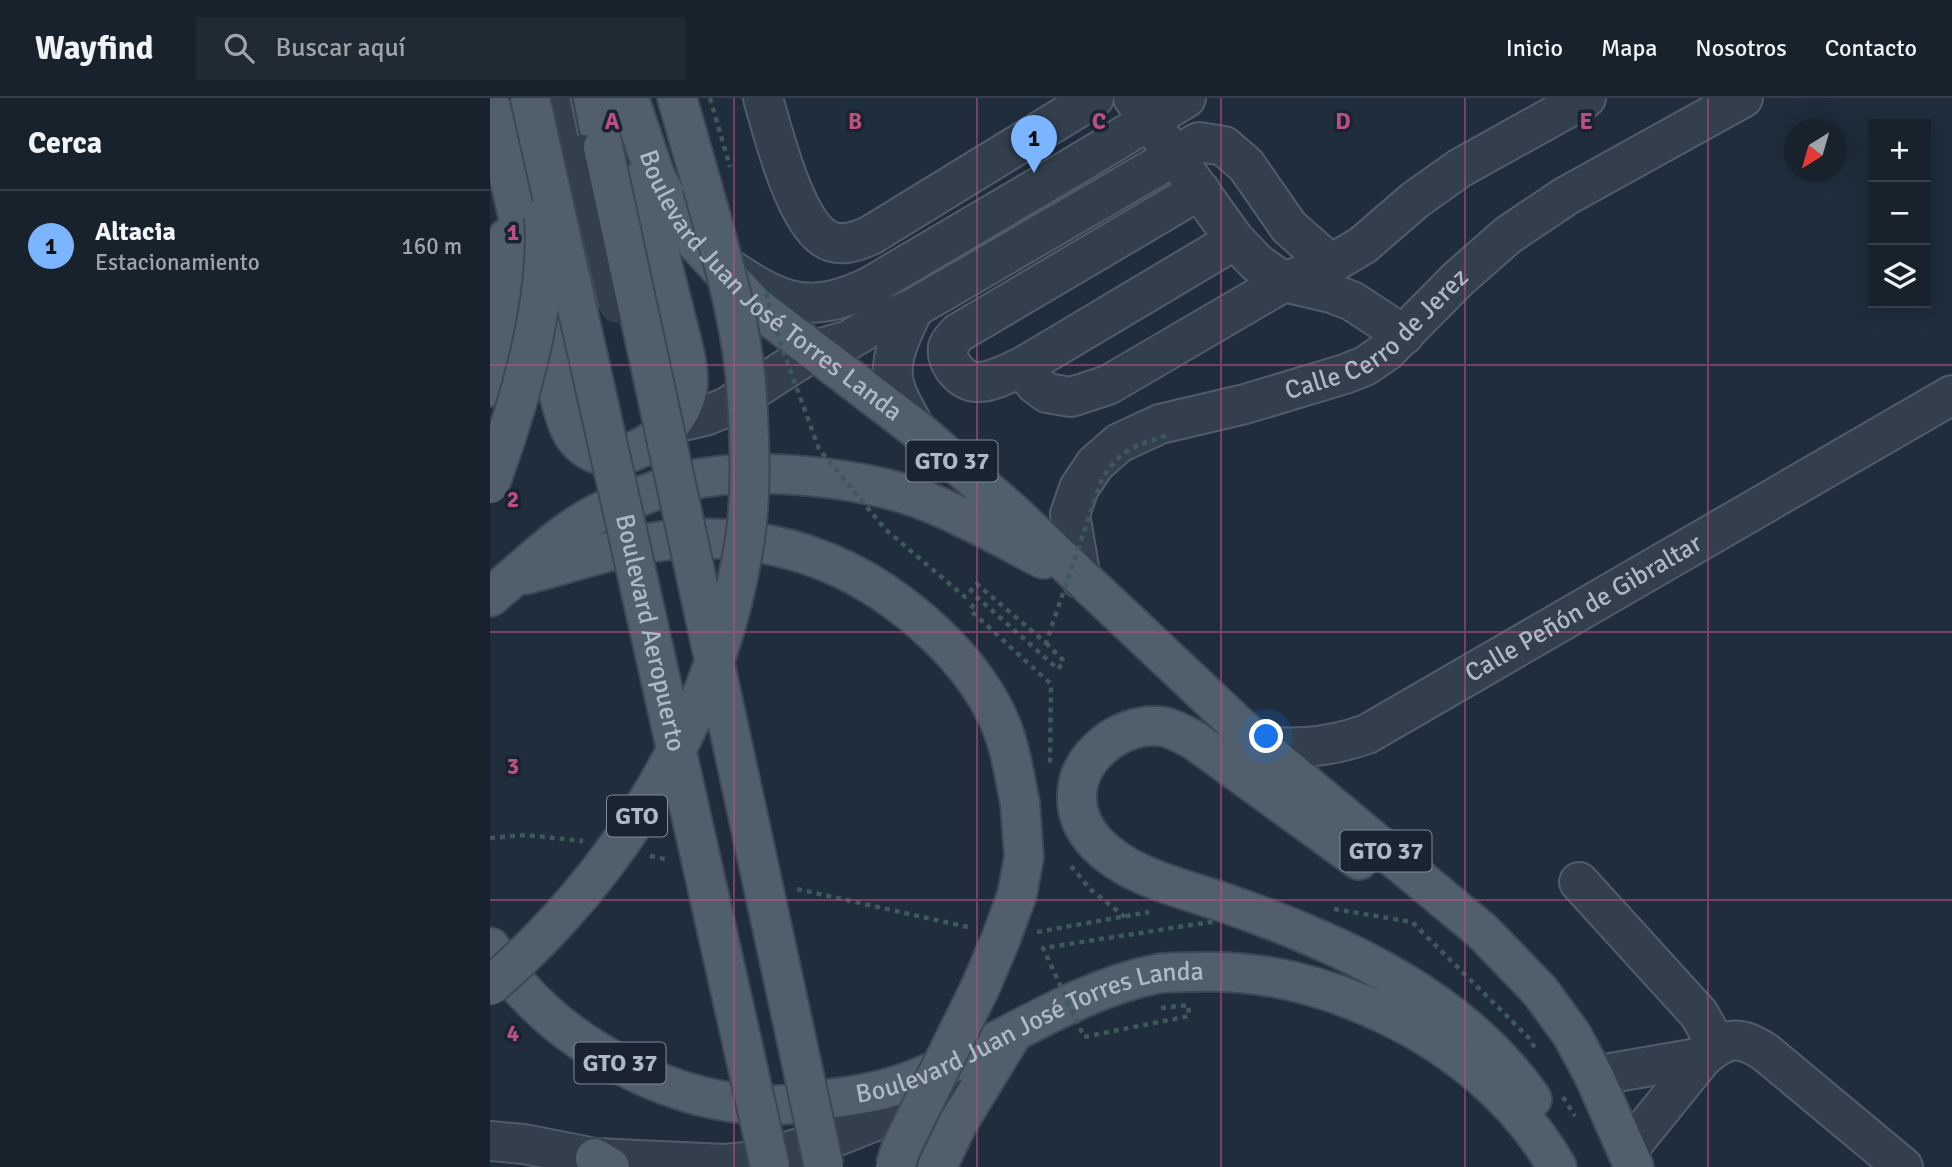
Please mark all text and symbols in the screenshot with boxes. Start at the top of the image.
search box [196,17,686,80]
text: Wayfind [35,28,154,69]
icon: search [220,29,258,67]
text: Buscar aquí [276,32,406,64]
text: Inicio [1506,33,1563,63]
text: Mapa [1601,33,1657,63]
text: Nosotros [1695,33,1787,63]
text: Contacto [1825,33,1917,63]
text: A [605,107,620,136]
text: B [848,107,862,136]
text: C [1092,107,1106,136]
text: D [1335,107,1351,136]
text: E [1579,107,1593,136]
pin: 1 [1011,115,1057,173]
north arrow [1784,119,1847,182]
map controls [1868,119,1931,308]
button: + [1868,119,1931,182]
text: Cerca [28,125,102,162]
street label: Boulevard Juan José Torres Landa [632,146,909,428]
button: − [1868,182,1931,245]
text: Altacia [95,216,176,248]
text: 1 [507,218,519,247]
text: 1 [45,232,57,261]
text: 160 m [401,232,462,261]
button: layers [1868,245,1931,308]
text: Estacionamiento [95,248,260,277]
street label: Calle Cerro de Jerez [1281,261,1475,407]
road number: GTO 37 [906,440,998,482]
text: 2 [507,485,519,514]
street label: Boulevard Aeropuerto [608,511,692,754]
street label: Calle Peñón de Gibraltar [1459,527,1708,690]
your location [1249,719,1283,753]
text: 3 [507,752,519,781]
road number: GTO [607,796,667,836]
road number: GTO 37 [1340,830,1432,872]
street label: Boulevard Juan José Torres Landa [853,956,1204,1111]
text: 4 [507,1019,519,1048]
road number: GTO 37 [575,1043,666,1084]

